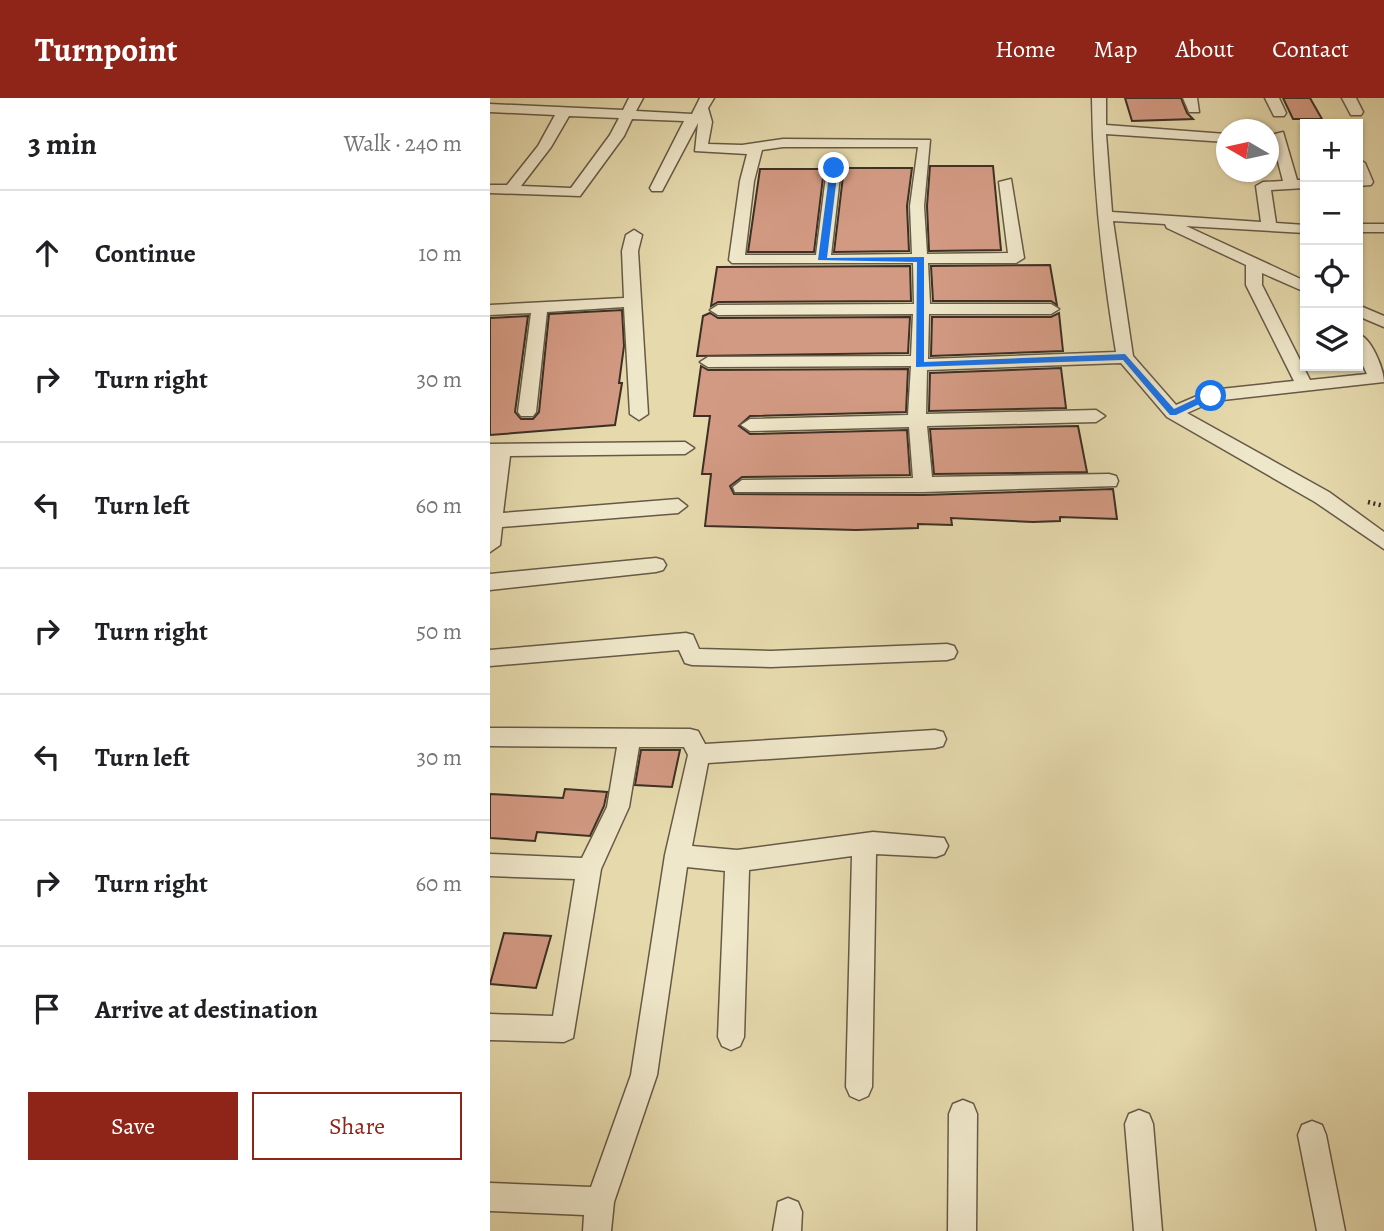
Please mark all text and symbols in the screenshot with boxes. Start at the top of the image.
text: Turnpoint [35,27,177,72]
text: Home [995,33,1056,65]
text: Map [1094,33,1138,65]
text: About [1176,33,1234,65]
text: Contact [1272,33,1349,65]
north arrow [1216,119,1279,182]
map controls [1300,119,1363,371]
button: + [1300,119,1363,182]
text: 3 min [28,124,97,164]
text: Walk · 240 m [344,128,462,159]
route end [818,152,849,183]
button: − [1300,182,1363,245]
icon: ahead [28,234,66,272]
text: Continue [95,236,196,271]
text: 10 m [418,238,462,269]
button: locate [1300,245,1363,308]
button: layers [1300,308,1363,371]
icon: right [28,360,66,398]
text: Turn right [95,362,208,397]
text: 30 m [416,364,462,395]
route start [1195,380,1226,411]
icon: left [28,486,66,524]
text: Turn left [95,488,190,523]
text: 60 m [415,490,462,521]
icon: right [28,612,66,650]
text: Turn right [95,614,208,649]
text: 50 m [416,616,462,647]
icon: left [28,738,66,776]
text: Turn left [95,740,190,775]
text: 30 m [416,742,462,773]
icon: right [28,864,66,902]
text: Turn right [95,866,208,901]
text: 60 m [415,868,462,899]
icon: arrive [28,990,66,1028]
text: Arrive at destination [95,992,318,1027]
button: Save [28,1092,238,1160]
button: Share [252,1092,462,1160]

